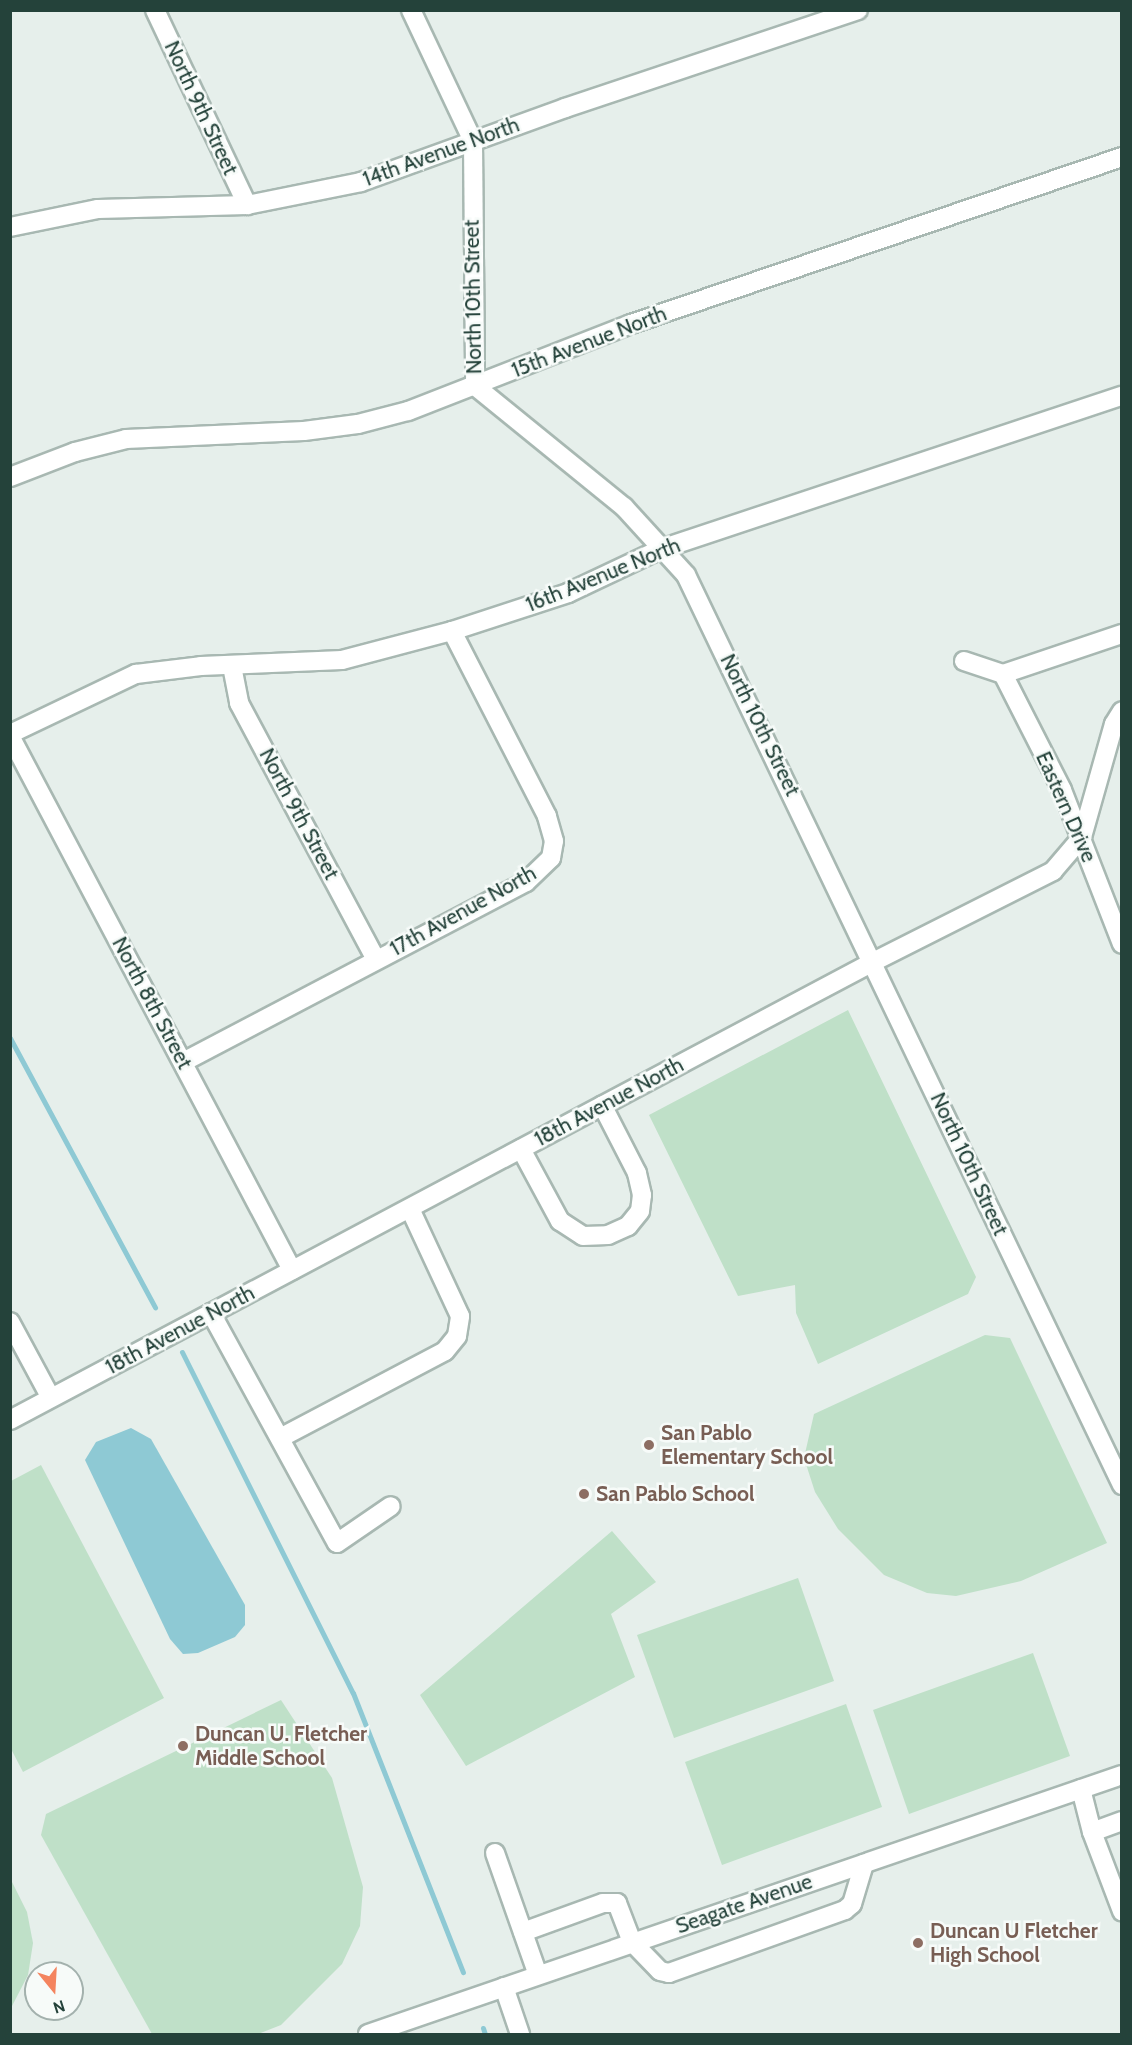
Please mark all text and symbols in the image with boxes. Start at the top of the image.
street label: North 9th Street [159,37,243,179]
street label: 14th Avenue North [359,112,523,192]
street label: North 10th Street [459,220,487,374]
street label: 15th Avenue North [508,301,670,383]
street label: 16th Avenue North [522,533,684,617]
street label: North 10th Street [715,650,805,800]
street label: North 9th Street [254,744,344,884]
street label: Eastern Drive [1030,748,1102,866]
street label: 17th Avenue North [386,860,540,962]
street label: North 8th Street [107,933,197,1073]
street label: 18th Avenue North [530,1052,688,1152]
street label: North 10th Street [925,1089,1013,1239]
street label: 18th Avenue North [101,1280,259,1380]
place label: San Pablo Elementary School [661,1420,833,1470]
marker: San Pablo Elementary School [642,1438,656,1452]
place label: San Pablo School [596,1481,755,1507]
marker: San Pablo School [577,1487,591,1501]
place label: Duncan U. Fletcher Middle School [195,1721,367,1771]
marker: Duncan U. Fletcher Middle School [176,1739,190,1753]
street label: Seagate Avenue [673,1869,815,1939]
place label: Duncan U Fletcher High School [930,1918,1098,1968]
marker: Duncan U Fletcher High School [911,1936,925,1950]
north arrow [24,1961,84,2021]
text: N [51,1996,67,2017]

